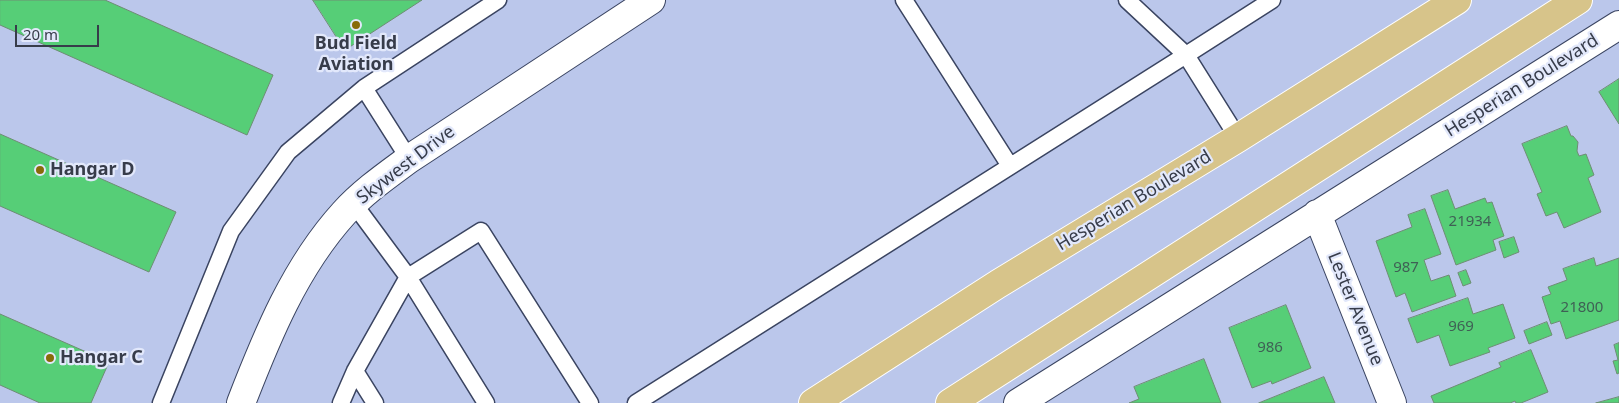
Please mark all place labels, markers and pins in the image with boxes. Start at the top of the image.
marker: Bud Field Aviation [350,19,362,31]
place label: Bud Field Aviation [315,33,397,76]
place label: Hangar D [50,159,134,181]
marker: Hangar D [34,164,46,176]
place label: Hangar C [60,347,143,369]
marker: Hangar C [44,352,56,364]

